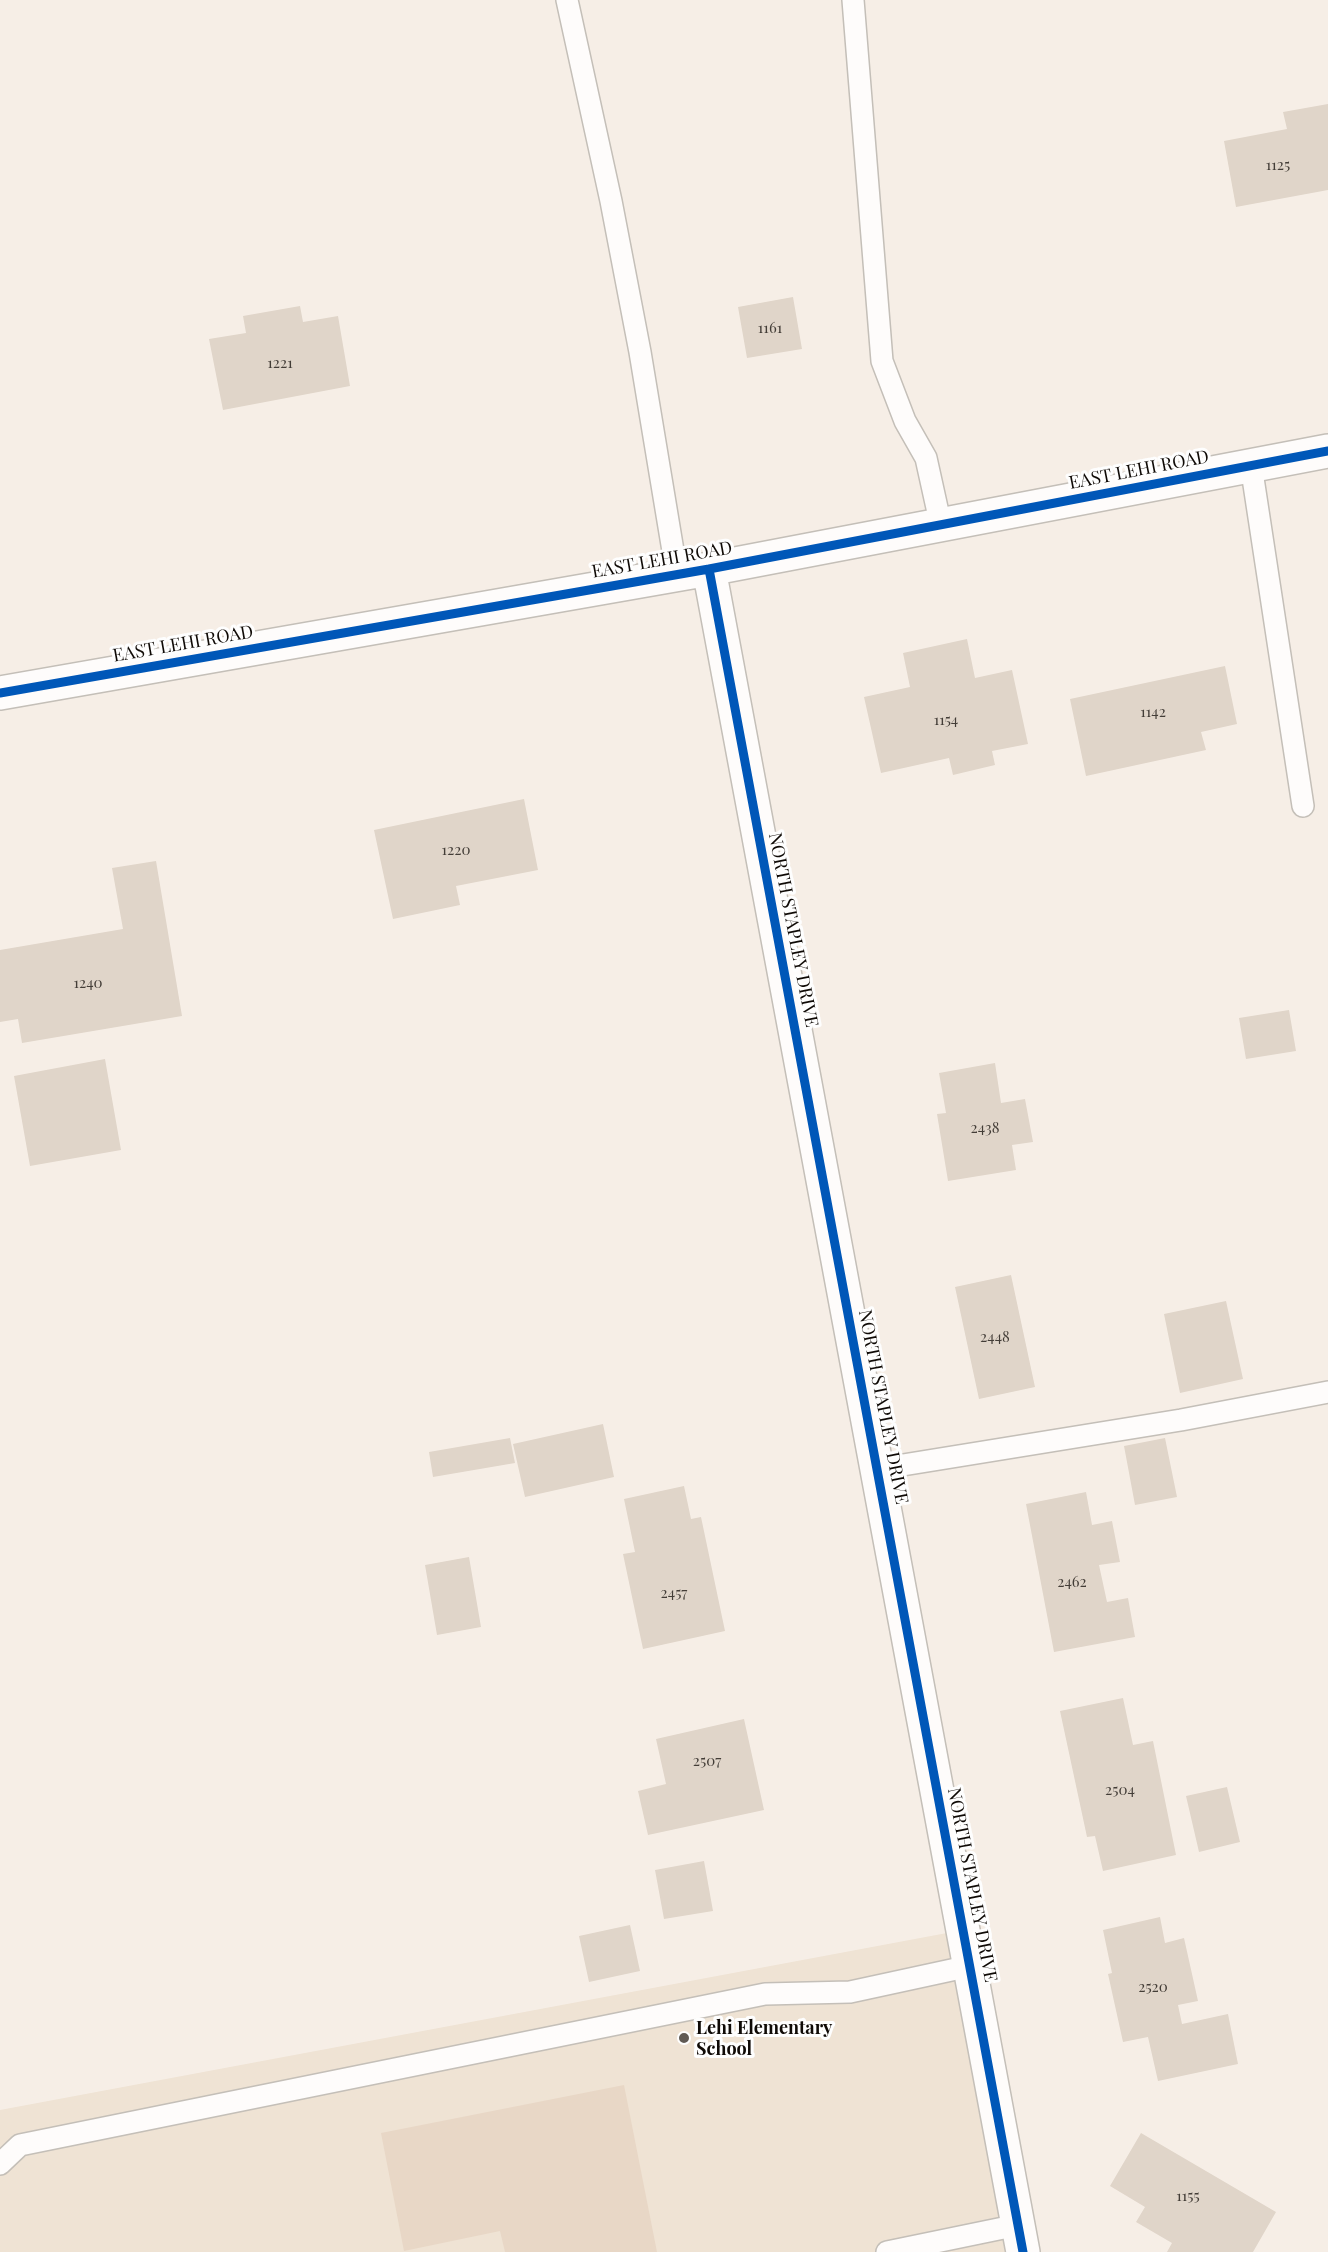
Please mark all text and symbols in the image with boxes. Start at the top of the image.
house number: 1125 [1266,156,1290,174]
house number: 1161 [758,319,782,337]
house number: 1221 [267,354,293,372]
street label: EAST LEHI ROAD [1067,446,1211,494]
street label: EAST LEHI ROAD [590,537,734,583]
street label: EAST LEHI ROAD [111,621,255,667]
house number: 1142 [1140,703,1166,721]
house number: 1154 [934,711,958,729]
street label: NORTH STAPLEY DRIVE [764,831,822,1029]
house number: 1220 [442,841,470,859]
house number: 1240 [73,974,103,992]
house number: 2438 [971,1119,999,1137]
street label: NORTH STAPLEY DRIVE [854,1308,912,1506]
house number: 2448 [980,1328,1010,1346]
house number: 2462 [1057,1573,1087,1591]
house number: 2457 [661,1584,687,1602]
house number: 2507 [693,1752,721,1770]
house number: 2504 [1105,1781,1135,1799]
street label: NORTH STAPLEY DRIVE [943,1786,1001,1984]
house number: 2520 [1138,1978,1168,1996]
place label: Lehi Elementary School [696,2017,832,2060]
marker: Lehi Elementary School [677,2031,691,2045]
house number: 1155 [1176,2187,1200,2205]

